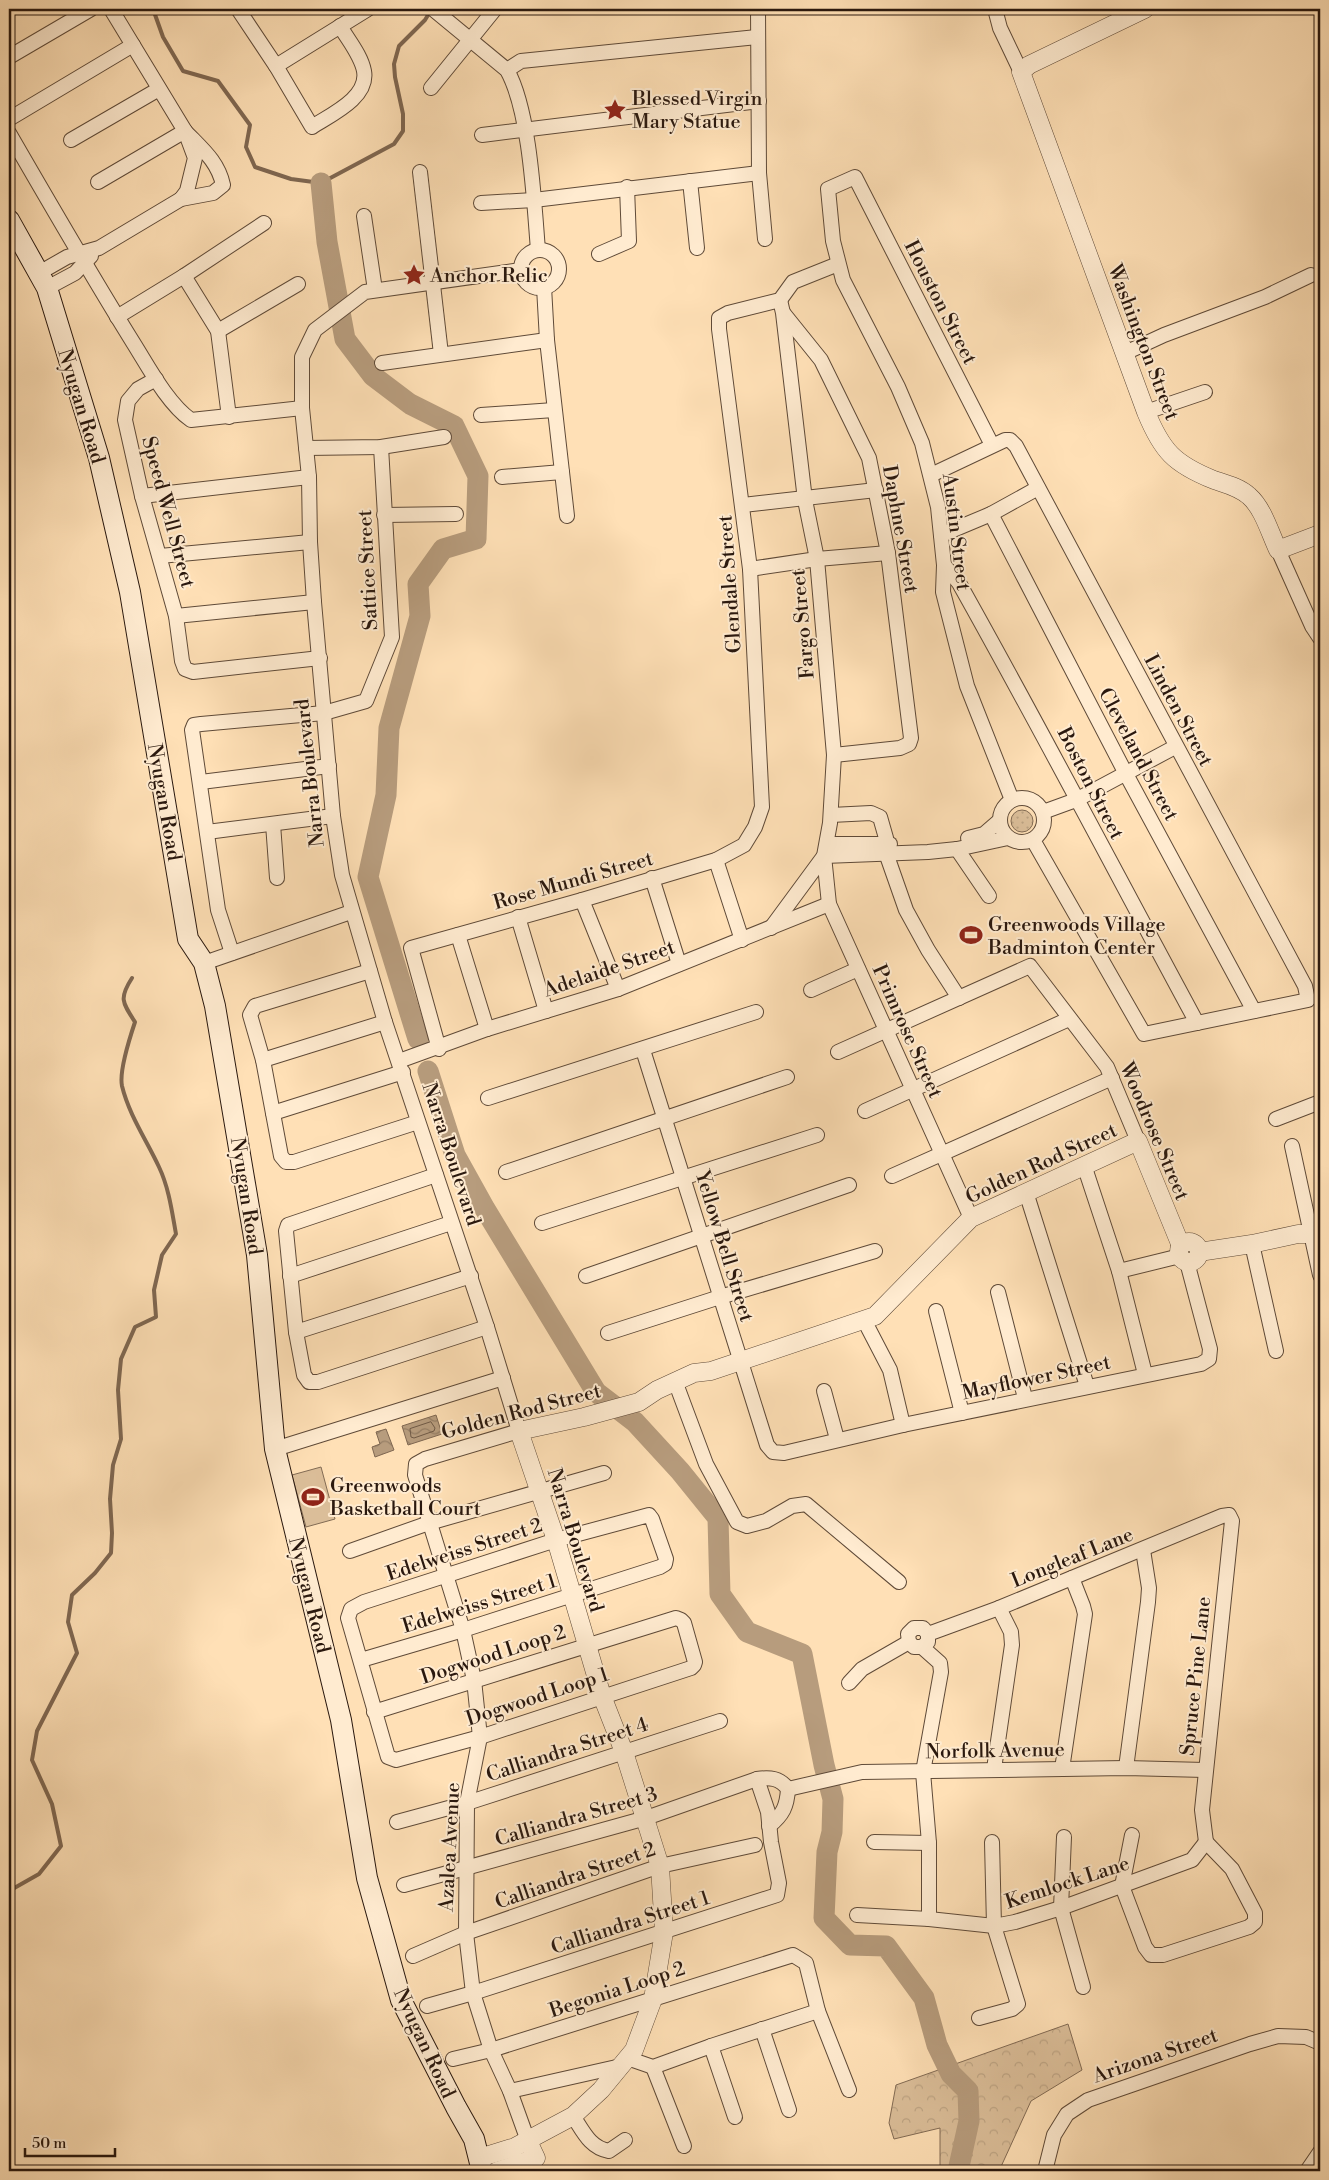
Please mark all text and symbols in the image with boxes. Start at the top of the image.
place label: Blessed Virgin Mary Statue [631,87,762,135]
place icon: Blessed Virgin Mary Statue [602,97,628,123]
street label: Houston Street [898,236,982,369]
street label: Washington Street [1101,260,1184,424]
place icon: Anchor Relic [401,262,427,288]
place label: Anchor Relic [429,264,548,289]
street label: Nyugan Road [51,346,110,468]
street label: Speed Well Street [135,434,200,591]
street label: Daphne Street [876,463,923,595]
street label: Austin Street [936,471,975,592]
street label: Sattice Street [353,509,384,631]
street label: Glendale Street [713,514,748,654]
street label: Fargo Street [786,568,821,680]
street label: Linden Street [1138,650,1218,771]
street label: Cleveland Street [1092,684,1183,826]
street label: Narra Boulevard [290,697,331,848]
street label: Boston Street [1050,722,1129,844]
street label: Nyugan Road [141,742,186,864]
street label: Rose Mundi Street [491,847,656,916]
place label: Greenwoods Village Badminton Center [987,913,1166,961]
sports icon: Greenwoods Village Badminton Center [958,922,984,948]
street label: Adelaide Street [540,935,679,1004]
street label: Primrose Street [866,961,947,1102]
street label: Woodrose Street [1113,1058,1194,1204]
street label: Narra Boulevard [416,1080,486,1230]
street label: Golden Rod Street [962,1118,1121,1210]
street label: Nyugan Road [224,1136,267,1257]
street label: Yellow Bell Street [688,1167,758,1325]
street label: Mayflower Street [960,1351,1113,1406]
street label: Golden Rod Street [439,1379,604,1446]
street label: Narra Boulevard [541,1466,608,1616]
place label: Greenwoods Basketball Court [329,1474,481,1522]
sports icon: Greenwoods Basketball Court [300,1484,326,1510]
street label: Edelweiss Street 2 [383,1513,546,1588]
street label: Longleaf Lane [1008,1523,1137,1594]
street label: Nyugan Road [282,1535,335,1657]
street label: Edelweiss Street 1 [399,1569,560,1640]
street label: Spruce Pine Lane [1176,1595,1217,1757]
street label: Dogwood Loop 2 [418,1620,569,1691]
street label: Dogwood Loop 1 [463,1662,612,1732]
street label: Calliandra Street 4 [483,1712,652,1788]
street label: Norfolk Avenue [925,1738,1065,1765]
street label: Azalea Avenue [435,1782,466,1913]
street label: Calliandra Street 3 [492,1782,661,1853]
street label: Calliandra Street 2 [492,1837,659,1916]
street label: Kemlock Lane [1002,1852,1133,1915]
street label: Calliandra Street 1 [548,1886,713,1961]
street label: Begonia Loop 2 [545,1957,689,2024]
street label: Nyugan Road [387,1985,460,2103]
street label: Arizona Street [1089,2023,1221,2090]
scale bar [25,2125,115,2157]
text: 50 m [32,2134,66,2153]

